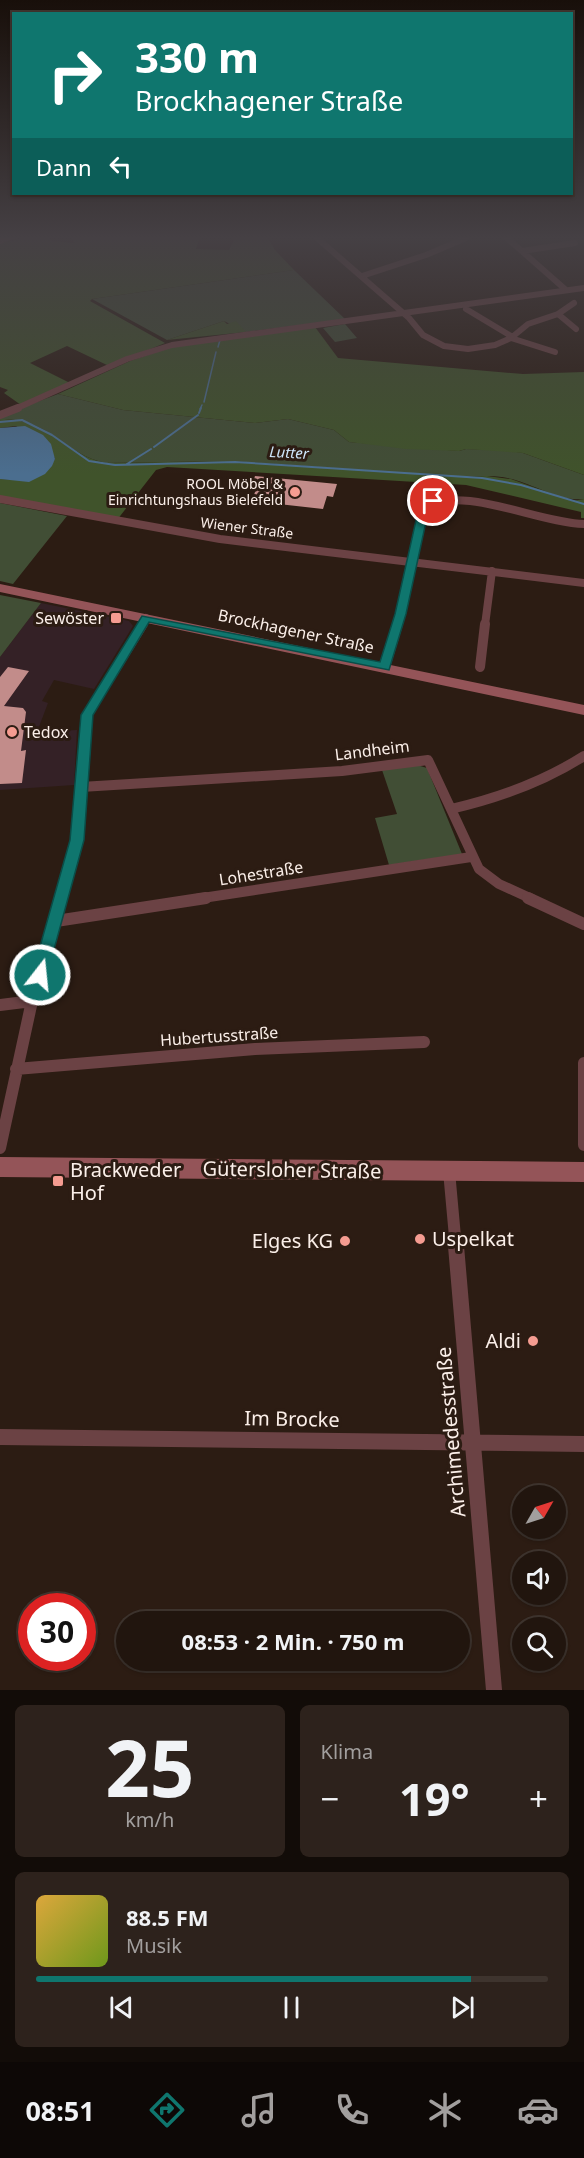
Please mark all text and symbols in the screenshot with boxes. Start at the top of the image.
text: 330 m [135,28,259,85]
icon: right [36,36,114,114]
text: Brockhagener Straße [135,82,403,119]
icon: left [104,150,137,183]
text: Dann [36,152,92,182]
water label: Lutter [269,441,310,463]
place label: ROOL Möbel & Einrichtungshaus Bielefeld [108,474,284,509]
pin [407,475,458,526]
icon: arrive [416,484,449,517]
marker: ROOL Möbel & Einrichtungshaus Bielefeld [288,485,302,499]
street label: Wiener Straße [200,512,295,543]
street label: Brockhagener Straße [216,604,376,658]
place label: Sewöster [35,607,104,629]
marker: Sewöster [109,611,123,625]
place label: Tedox [24,721,69,743]
marker: Tedox [5,725,19,739]
street label: Landheim [333,735,411,765]
street label: Lohestraße [217,856,305,890]
position arrow [8,943,72,1007]
street label: Hubertusstraße [159,1021,279,1051]
street label: Gütersloher Straße [202,1154,382,1185]
place label: Brackweder Hof [70,1156,181,1206]
marker: Brackweder Hof [51,1174,65,1188]
place label: Uspelkat [432,1225,514,1252]
place label: Elges KG [252,1227,333,1254]
marker: Uspelkat [413,1232,427,1246]
marker: Elges KG [338,1234,352,1248]
place label: Aldi [486,1327,521,1354]
marker: Aldi [526,1334,540,1348]
street label: Archimedesstraße [430,1346,471,1518]
street label: Im Brocke [244,1404,340,1433]
north arrow [512,1485,566,1539]
map controls [512,1485,566,1671]
button: sound [512,1551,566,1605]
speed limit sign: 30 [18,1593,96,1671]
button: search [512,1617,566,1671]
text: 08:53 · 2 Min. · 750 m [182,1626,404,1656]
text: 25 [105,1714,194,1820]
text: Klima [321,1738,373,1765]
text: 19° [399,1768,470,1829]
text: − [321,1776,339,1821]
text: + [529,1776,548,1821]
text: km/h [125,1806,174,1833]
text: 88.5 FM [126,1902,208,1932]
text: Musik [126,1932,182,1959]
icon: previous [105,1991,138,2024]
icon: pause [275,1991,308,2024]
icon: next [446,1991,479,2024]
icon: directions [146,2089,188,2131]
icon: music [238,2089,280,2131]
icon: phone [331,2089,373,2131]
icon: climate [424,2089,466,2131]
icon: car [517,2089,559,2131]
text: 08:51 [25,2092,95,2129]

